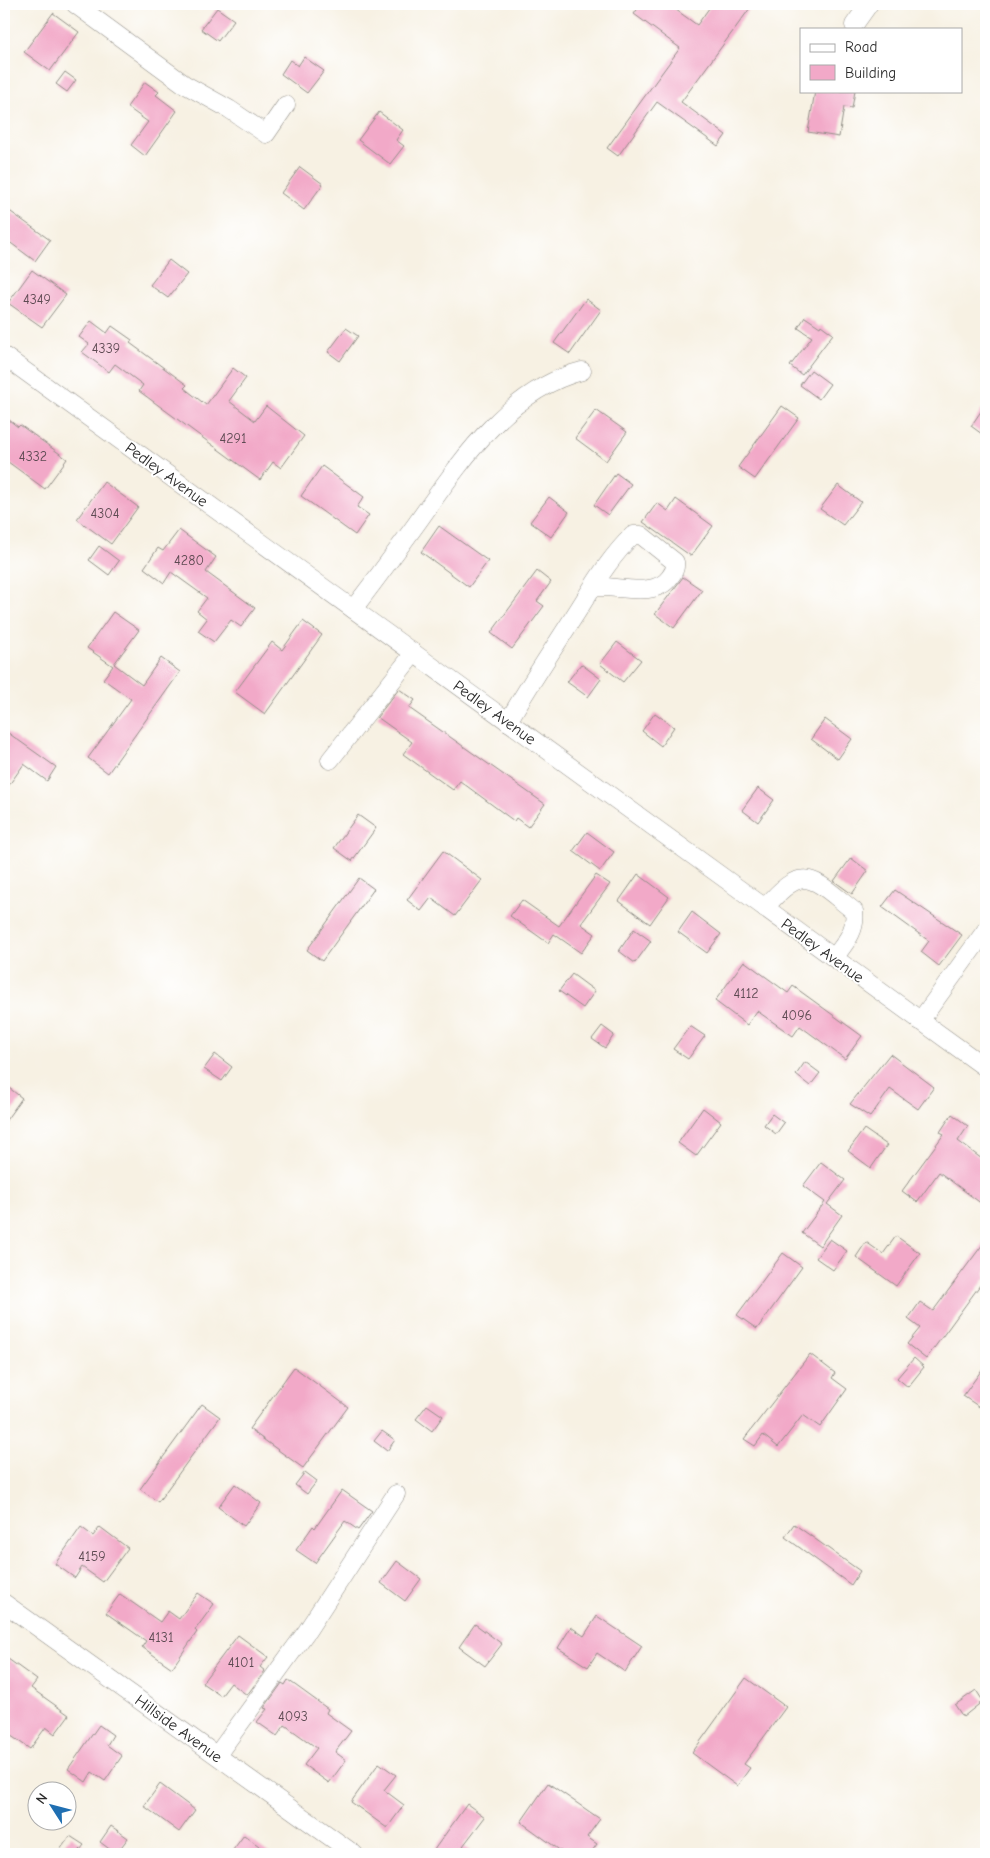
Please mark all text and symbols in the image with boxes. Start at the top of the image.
legend [800,28,962,92]
text: Road [845,38,877,56]
text: Building [845,64,896,82]
house number: 4349 [23,291,51,308]
house number: 4339 [92,340,120,357]
house number: 4291 [219,430,247,447]
street label: Pedley Avenue [122,439,211,511]
house number: 4332 [19,448,47,465]
house number: 4304 [90,505,120,522]
house number: 4280 [174,552,204,569]
street label: Pedley Avenue [450,677,539,749]
street label: Pedley Avenue [778,915,867,987]
house number: 4112 [733,985,759,1002]
house number: 4096 [782,1007,812,1024]
house number: 4159 [78,1548,106,1565]
house number: 4131 [149,1629,173,1646]
house number: 4101 [228,1654,254,1671]
street label: Hillside Avenue [131,1691,225,1766]
house number: 4093 [278,1708,308,1725]
north arrow [28,1780,78,1830]
text: N [32,1790,51,1807]

